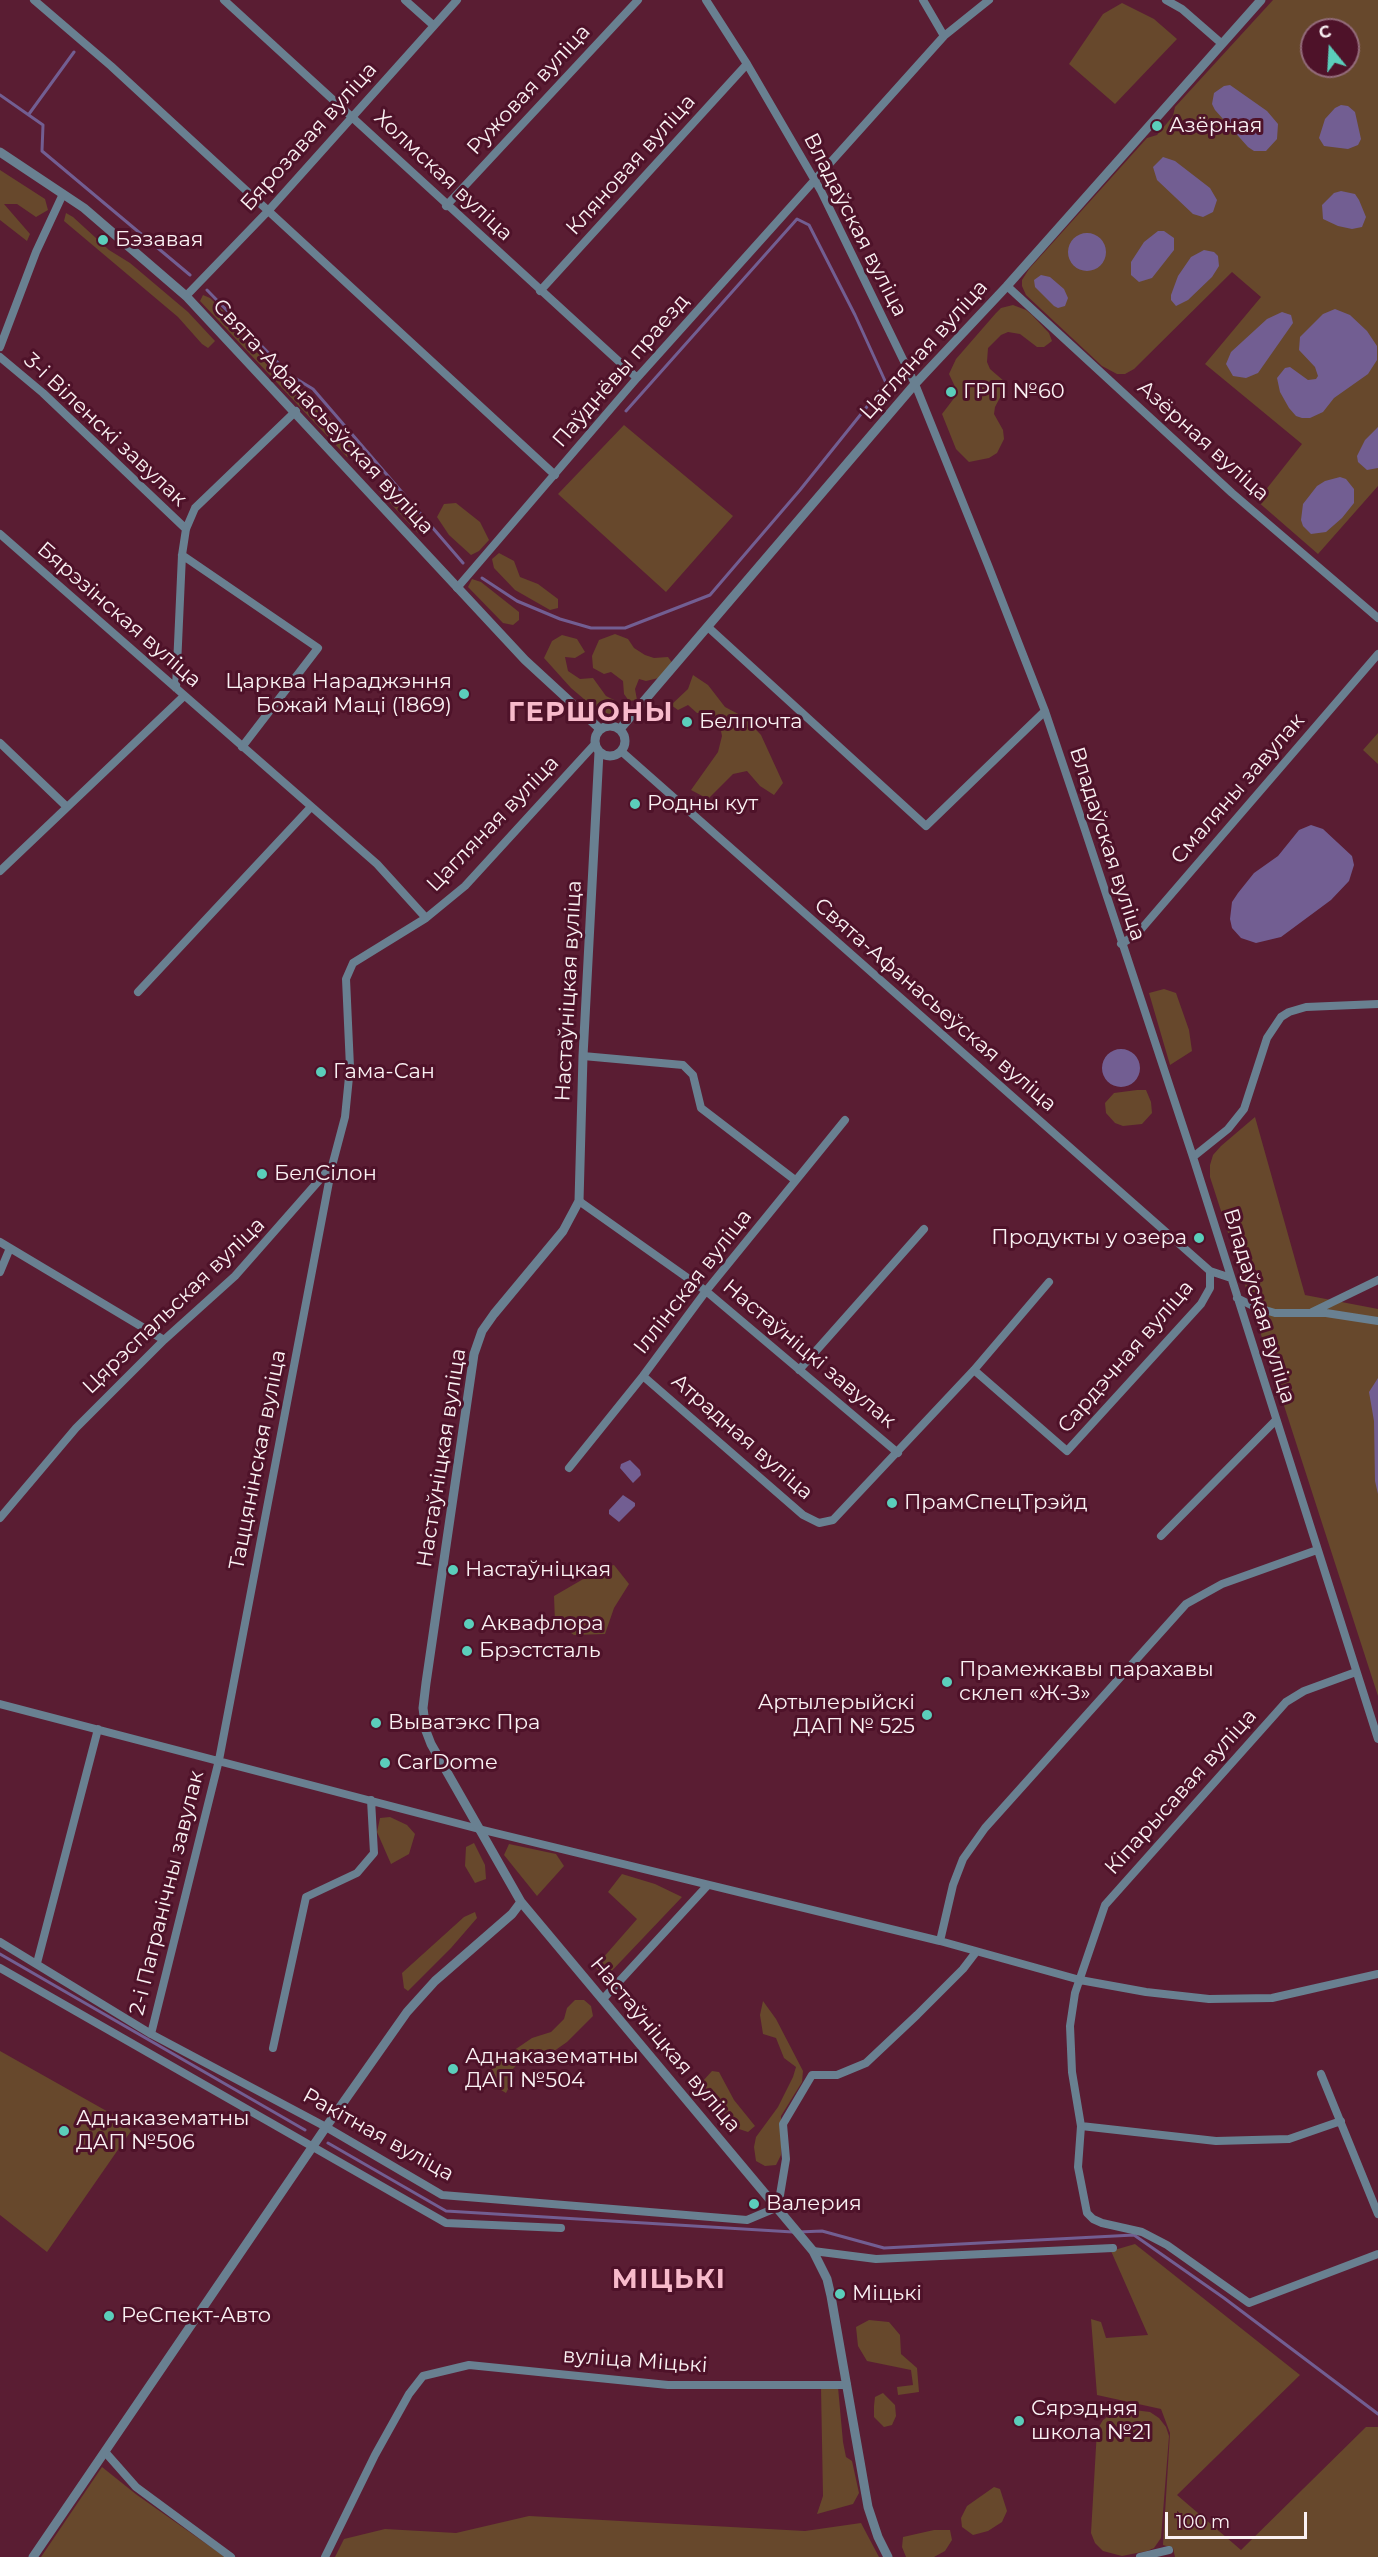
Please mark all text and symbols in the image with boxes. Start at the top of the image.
north arrow [1300,18,1360,78]
street label: Ружовая вуліца [462,20,596,160]
text: С [1316,21,1333,43]
street label: Бярозавая вуліца [236,57,382,217]
street label: Кляновая вуліца [561,89,701,241]
street label: Холмская вуліца [369,105,517,247]
place label: Азёрная [1169,113,1262,139]
marker: Азёрная [1150,119,1164,133]
street label: Владаўская вуліца [798,129,912,321]
place label: Бэзавая [115,227,203,253]
marker: Бэзавая [96,233,110,247]
street label: Цагляная вуліца [855,275,993,425]
street label: Паўднёвы праезд [548,289,694,453]
street label: Свята-Афанасьеўская вуліца [207,294,439,540]
street label: 3-і Віленскі завулак [18,348,192,512]
street label: Азёрная вуліца [1132,375,1274,507]
place label: ГРП №60 [963,379,1065,405]
marker: ГРП №60 [944,385,958,399]
street label: Бярэзінская вуліца [32,537,206,693]
place label: Царква Нараджэння Божай Маці (1869) [225,669,452,719]
marker: Царква Нараджэння Божай Маці (1869) [457,687,471,701]
district label: ГЕРШОНЫ [508,697,674,729]
place label: Белпочта [699,709,803,735]
street label: Смаляны завулак [1166,709,1310,869]
marker: Белпочта [680,715,694,729]
street label: Владаўская вуліца [1064,744,1150,944]
street label: Цагляная вуліца [422,751,564,897]
place label: Родны кут [647,791,758,817]
marker: Родны кут [628,797,642,811]
street label: Настаўніцкая вуліца [551,880,587,1102]
street label: Свята-Афанасьеўская вуліца [809,893,1061,1117]
place label: Гама-Сан [333,1059,435,1085]
marker: Гама-Сан [314,1065,328,1079]
place label: БелСілон [274,1161,377,1187]
marker: БелСілон [255,1167,269,1181]
street label: Іллінская вуліца [629,1205,757,1359]
street label: Владаўская вуліца [1217,1206,1301,1406]
street label: Цярэспальская вуліца [78,1212,270,1400]
place label: Продукты у озера [991,1225,1187,1251]
marker: Продукты у озера [1192,1231,1206,1245]
street label: Настаўніцкі завулак [717,1274,901,1434]
street label: Сардэчная вуліца [1053,1276,1199,1438]
street label: Настаўніцкая вуліца [412,1347,472,1569]
street label: Таццянінская вуліца [224,1348,292,1572]
street label: Атрадная вуліца [666,1369,818,1505]
place label: ПрамСпецТрэйд [904,1490,1088,1516]
marker: ПрамСпецТрэйд [885,1496,899,1510]
place label: Настаўніцкая [465,1557,611,1583]
marker: Настаўніцкая [446,1563,460,1577]
place label: Аквафлора [481,1611,603,1637]
marker: Аквафлора [462,1617,476,1631]
place label: Брэстсталь [479,1638,601,1664]
marker: Брэстсталь [460,1644,474,1658]
place label: Прамежкавы парахавы склеп «Ж-З» [959,1657,1214,1707]
marker: Прамежкавы парахавы склеп «Ж-З» [940,1675,954,1689]
place label: Артылерыйскі ДАП № 525 [758,1690,915,1740]
street label: Кіпарысавая вуліца [1100,1704,1262,1880]
marker: Артылерыйскі ДАП № 525 [920,1708,934,1722]
place label: Выватэкс Пра [388,1710,540,1736]
marker: Выватэкс Пра [369,1716,383,1730]
place label: CarDome [397,1750,498,1776]
marker: CarDome [378,1756,392,1770]
street label: 2-і Пагранічны завулак [124,1768,210,2018]
street label: Настаўніцкая вуліца [584,1952,746,2138]
place label: Аднаказематны ДАП №504 [465,2044,639,2094]
marker: Аднаказематны ДАП №504 [446,2062,460,2076]
street label: Ракітная вуліца [298,2083,458,2187]
place label: Аднаказематны ДАП №506 [76,2106,250,2156]
marker: Аднаказематны ДАП №506 [57,2124,71,2138]
place label: Валерия [766,2191,862,2217]
marker: Валерия [747,2197,761,2211]
district label: МІЦЬКІ [612,2264,726,2296]
place label: Міцькі [852,2281,922,2307]
marker: Міцькі [833,2287,847,2301]
place label: РеСпект-Авто [121,2303,271,2329]
marker: РеСпект-Авто [102,2309,116,2323]
street label: вуліца Міцькі [562,2343,708,2379]
place label: Сярэдняя школа №21 [1031,2396,1152,2446]
marker: Сярэдняя школа №21 [1012,2414,1026,2428]
scale bar [1168,2500,1310,2538]
text: 100 m [1176,2511,1230,2533]

